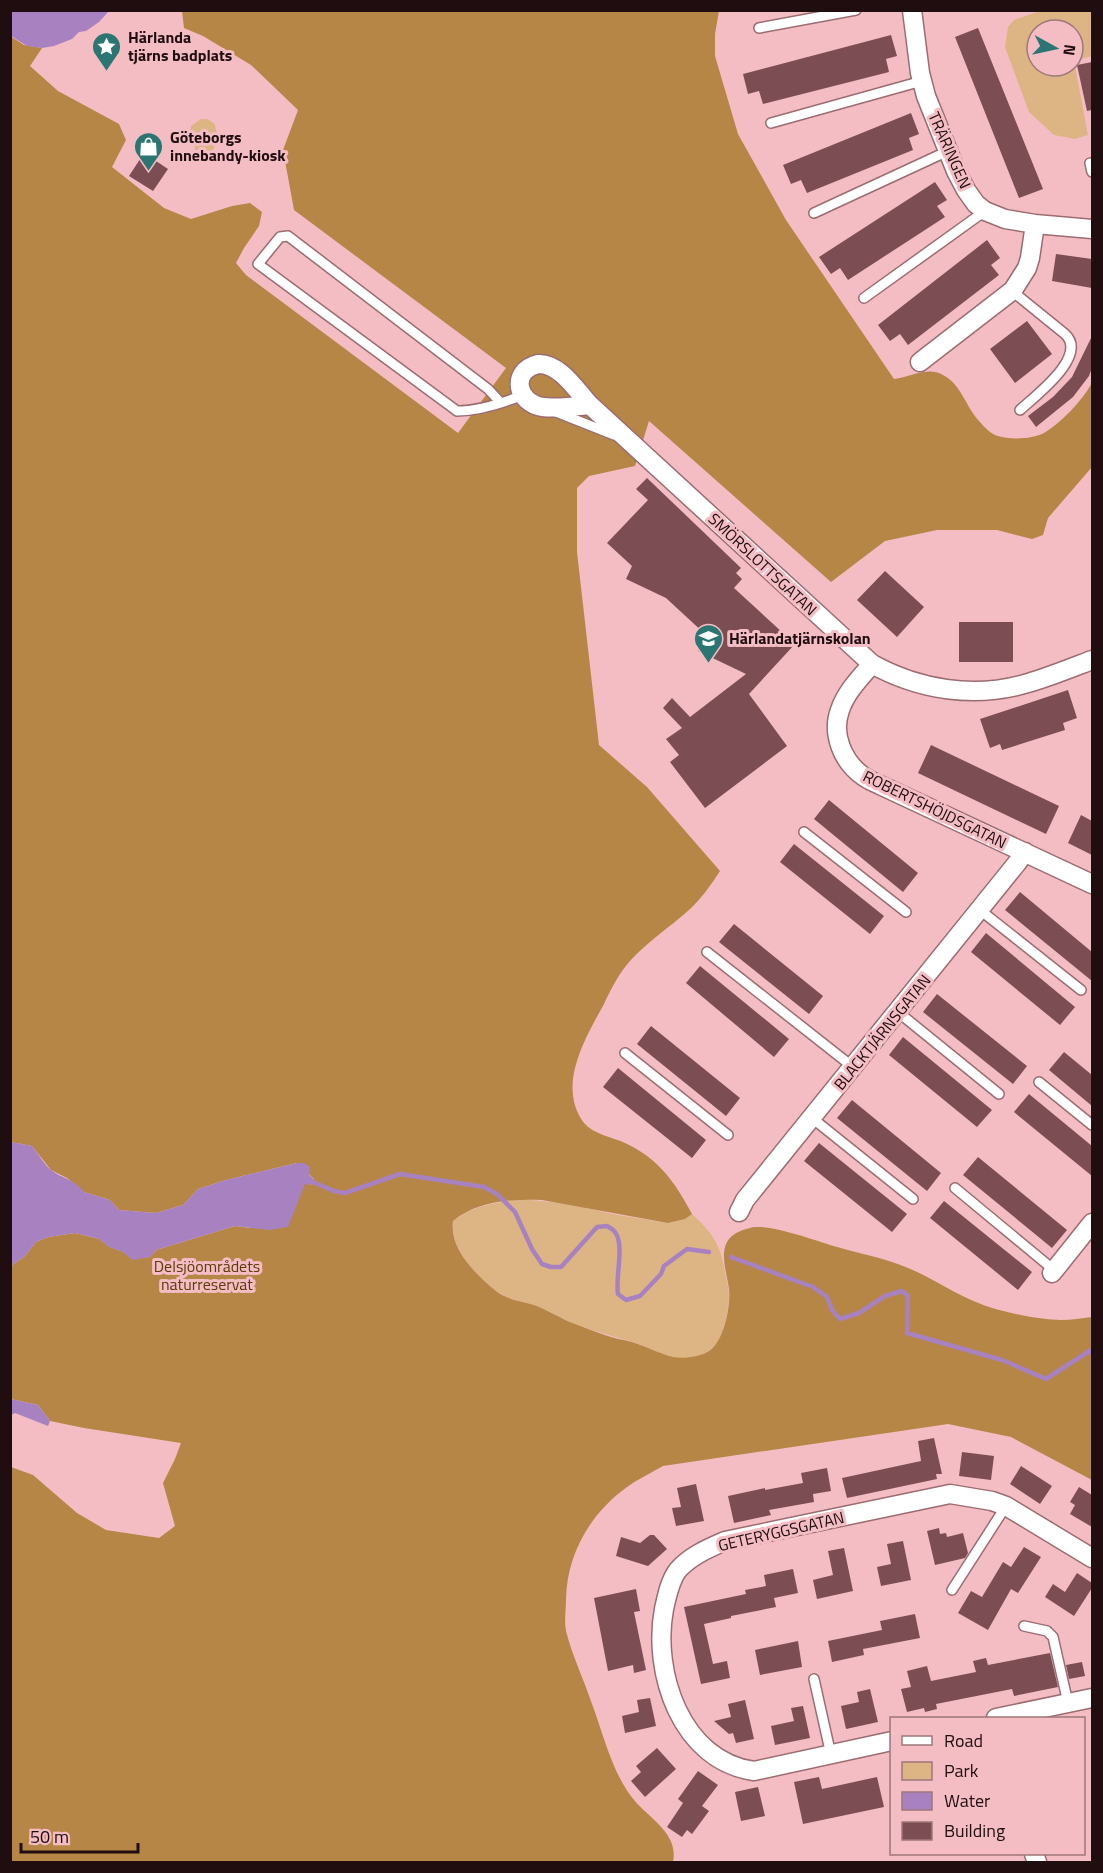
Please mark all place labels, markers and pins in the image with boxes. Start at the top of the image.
place label: Härlanda tjärns badplats [128,25,232,67]
place icon: Härlanda tjärns badplats [91,30,123,72]
place label: Göteborgs innebandy-kiosk [170,125,286,167]
shop icon: Göteborgs innebandy-kiosk [133,130,165,172]
school or university icon: Härlandatjärnskolan [692,622,724,664]
place label: Härlandatjärnskolan [729,626,871,650]

